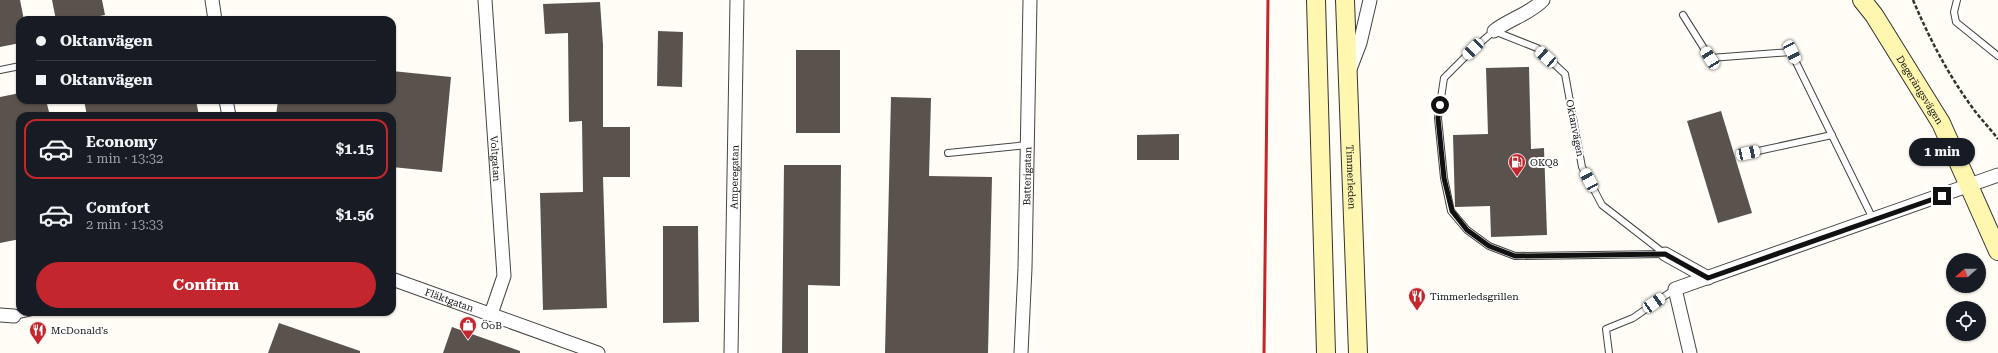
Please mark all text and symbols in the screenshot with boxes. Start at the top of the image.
text: Oktanvägen [60,32,152,50]
car [1460,36,1486,62]
car [1781,39,1803,65]
car [1533,45,1559,69]
car [1699,45,1721,71]
street label: Degerängsvägen [1895,53,1946,126]
text: Oktanvägen [60,71,152,89]
route start [1431,96,1449,114]
street label: Oktanvägen [1564,98,1586,158]
icon: car [38,131,74,167]
text: Economy [86,133,157,151]
street label: Voltgatan [489,135,503,182]
callout: 1 min [1909,138,1975,166]
text: $1.15 [336,140,374,158]
street label: Amperegatan [728,144,740,209]
street label: Timmerleden [1345,144,1358,210]
text: 1 min [1924,144,1960,159]
car [1735,145,1761,161]
street label: Batterigatan [1021,146,1033,206]
text: 1 min · 13:32 [86,151,163,166]
fuel station icon: OKQ8 [1507,152,1527,177]
place label: OKQ8 [1530,157,1559,168]
car [1578,167,1600,193]
route end [1933,187,1951,205]
icon: car [38,197,74,233]
text: Comfort [86,199,150,217]
text: $1.56 [336,206,374,224]
text: 2 min · 13:33 [86,217,163,232]
north arrow [1946,253,1986,293]
map controls [1946,253,1986,341]
button: Confirm [36,262,376,308]
street label: Fläktgatan [424,286,476,314]
restaurant icon: Timmerledsgrillen [1407,286,1427,311]
place label: Timmerledsgrillen [1430,291,1519,302]
car [1641,291,1667,315]
button: locate [1946,301,1986,341]
shop icon: ÖoB [458,315,478,340]
restaurant icon: McDonald's [28,320,48,345]
place label: ÖoB [481,320,502,331]
place label: McDonald's [51,325,108,336]

